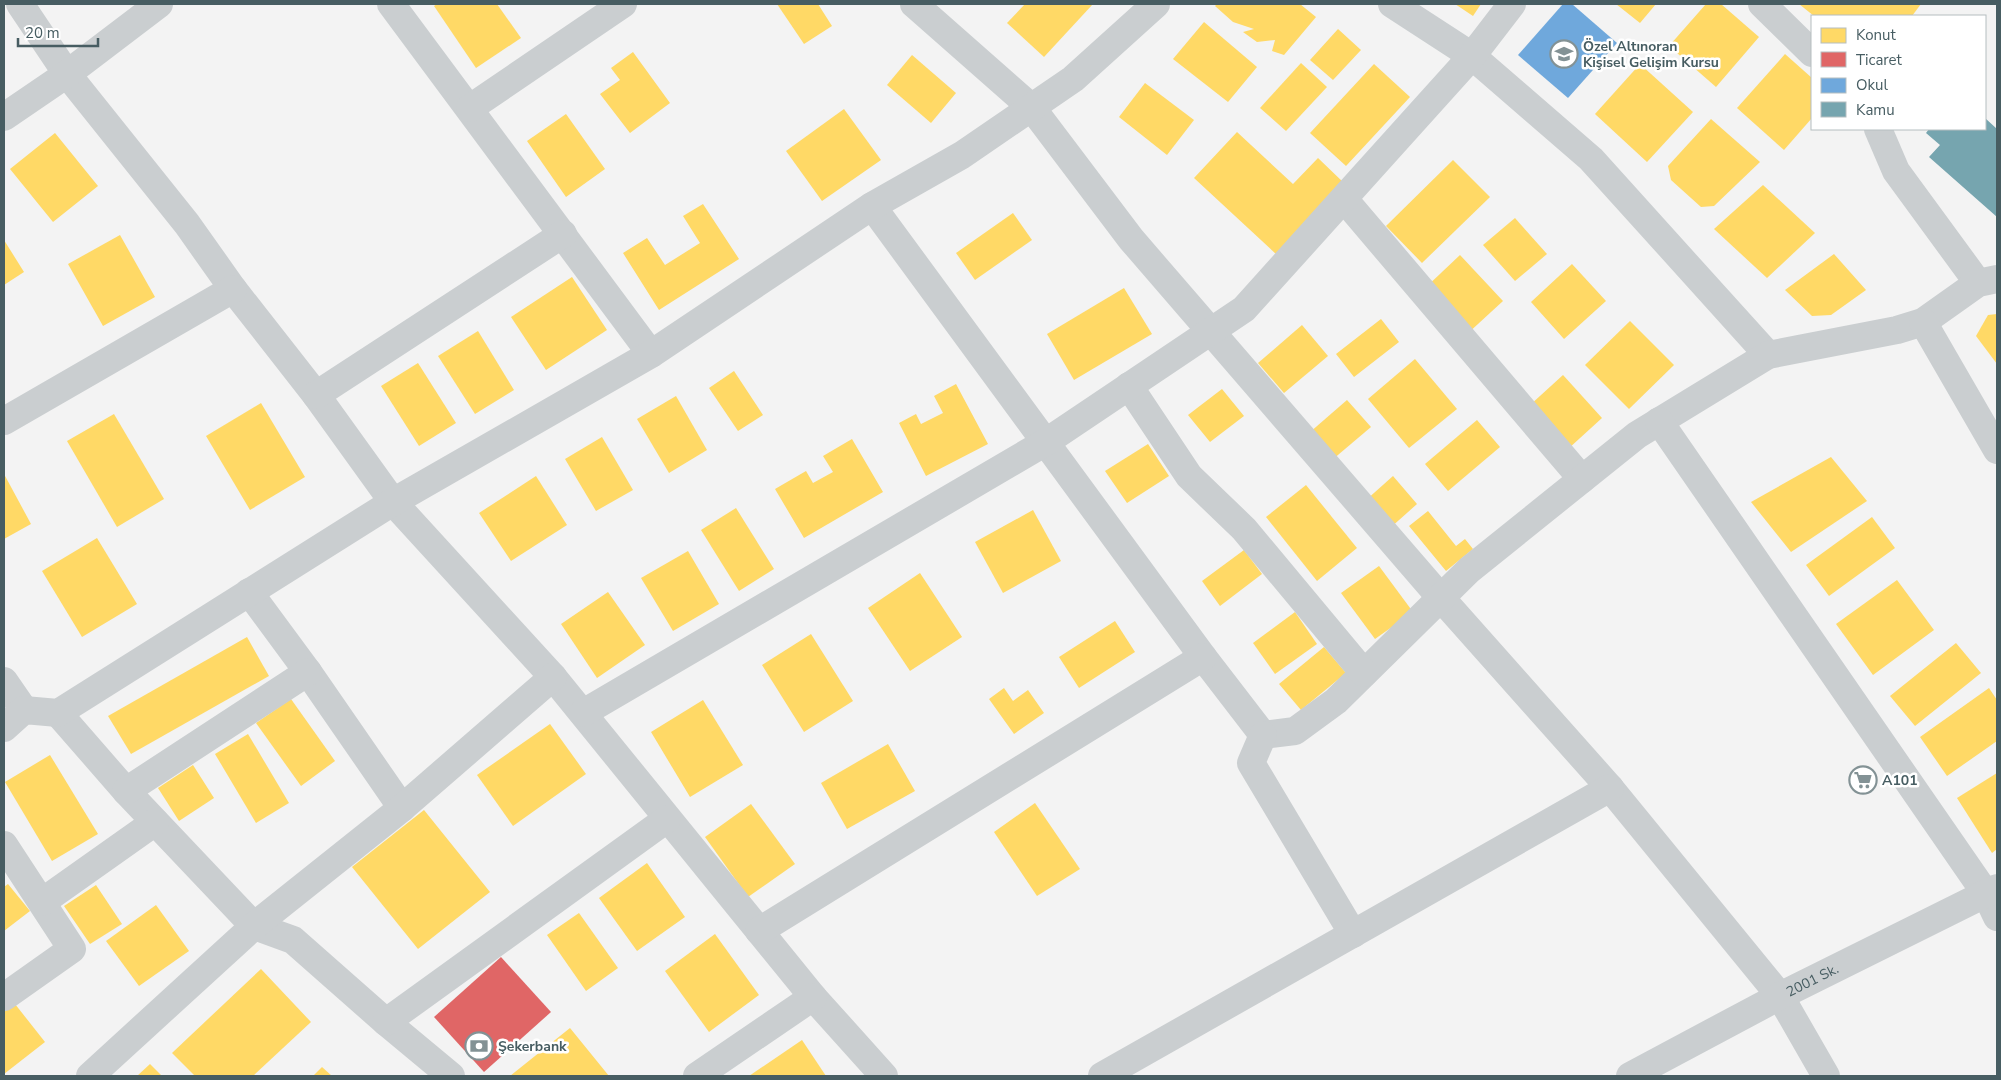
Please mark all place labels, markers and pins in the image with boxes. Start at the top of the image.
place label: Özel Altınoran Kişisel Gelişim Kursu [1583,37,1719,72]
school or university icon: Özel Altınoran Kişisel Gelişim Kursu [1549,39,1579,69]
supermarket icon: A101 [1848,765,1878,795]
place label: A101 [1882,771,1918,790]
bank icon: Şekerbank [464,1031,494,1061]
place label: Şekerbank [498,1037,567,1056]

